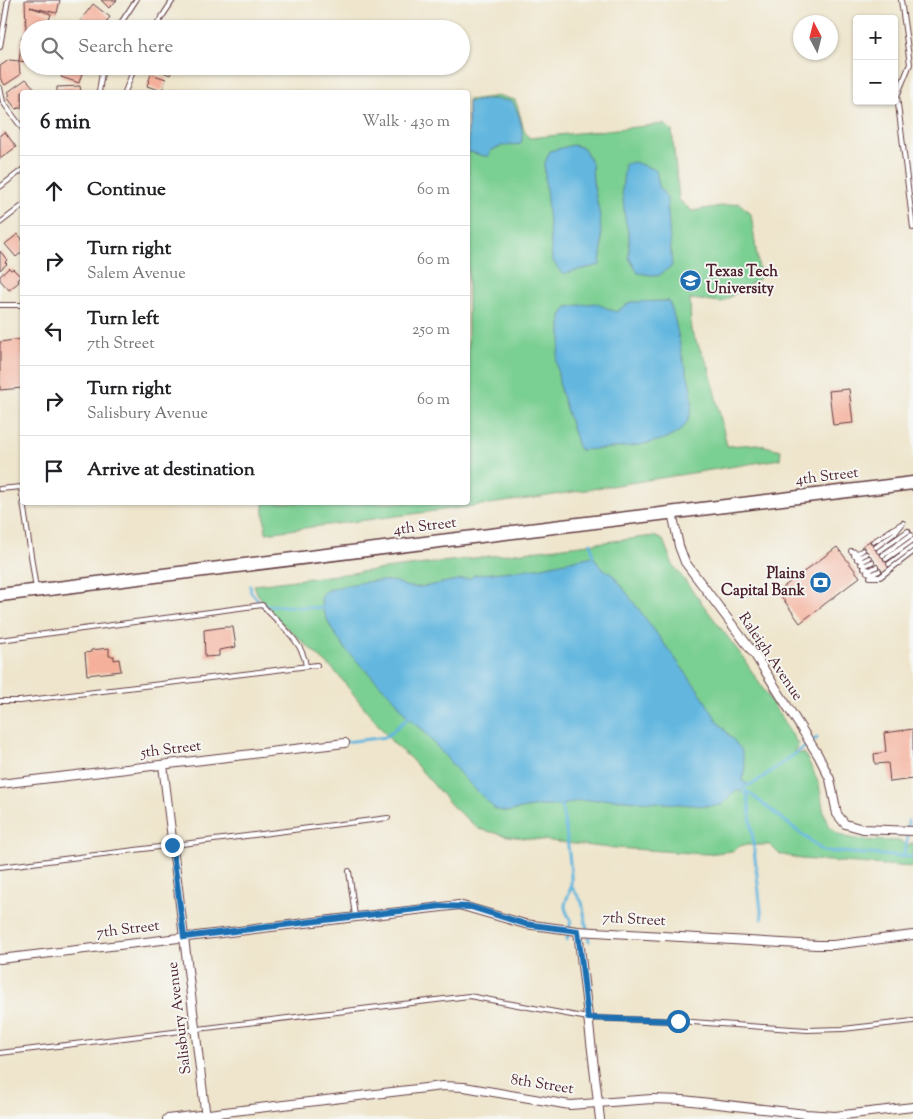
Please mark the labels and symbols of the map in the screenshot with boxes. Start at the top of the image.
north arrow [793,15,838,60]
place label: Texas Tech University [706,262,778,300]
school or university icon: Texas Tech University [678,269,702,293]
street label: 4th Street [794,463,860,491]
street label: 4th Street [392,513,458,541]
place label: Plains Capital Bank [721,564,806,602]
bank icon: Plains Capital Bank [809,571,833,595]
street label: Raleigh Avenue [733,609,807,705]
street label: 5th Street [138,736,203,764]
route end [161,834,184,857]
street label: 7th Street [602,908,666,932]
street label: 7th Street [95,916,161,944]
street label: Salisbury Avenue [163,960,197,1076]
route start [667,1010,690,1033]
street label: 8th Street [509,1070,575,1100]

